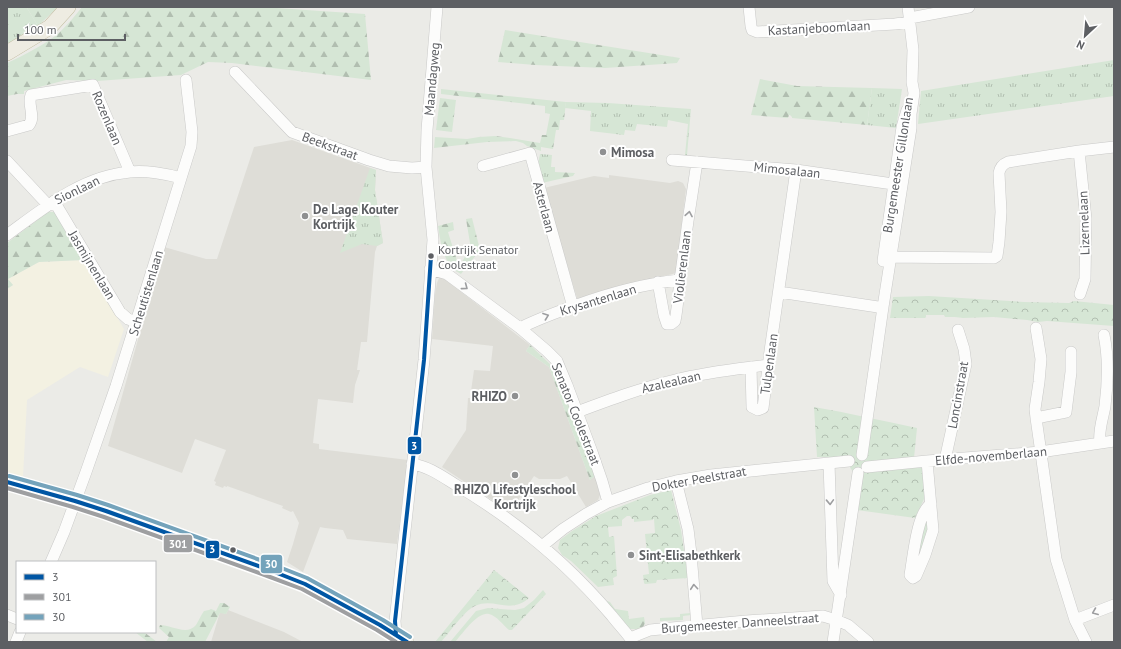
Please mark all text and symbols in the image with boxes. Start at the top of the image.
scale bar [18,16,125,42]
north arrow [1065,16,1105,56]
street label: Kastanjeboomlaan [767,17,871,39]
text: 100 m [24,22,57,37]
text: N [1074,37,1087,53]
street label: Maandagweg [420,42,444,116]
street label: Rozenlaan [88,88,126,148]
street label: Burgemeester Gillonlaan [879,96,917,234]
street label: Beekstraat [300,128,361,164]
place label: Mimosa [611,144,654,161]
marker: Mimosa [598,147,608,157]
street label: Mimosalaan [753,158,821,182]
street label: Sionlaan [52,172,102,208]
street label: Asterlaan [529,180,559,234]
street label: Lizernelaan [1074,191,1094,255]
place label: De Lage Kouter Kortrijk [313,201,399,233]
marker: De Lage Kouter Kortrijk [300,211,310,221]
one-way arrow [684,211,693,217]
street label: Jasmijnenlaan [64,226,119,303]
street label: Violierenlaan [669,229,695,306]
place label: Kortrijk Senator Coolestraat [438,242,518,272]
street label: Scheutistenlaan [125,248,167,338]
marker: Kortrijk Senator Coolestraat [426,251,436,261]
street label: Krysantenlaan [558,280,638,320]
one-way arrow [460,282,467,289]
one-way arrow [542,313,549,321]
street label: Tulpenlaan [756,333,782,395]
street label: Loncinstraat [944,359,972,430]
street label: Senator Coolestraat [548,360,605,468]
street label: Azalealaan [640,367,702,397]
place label: RHIZO [472,388,507,405]
marker: RHIZO [510,391,520,401]
line badge: 3 [407,436,422,455]
text: 3 [411,439,417,453]
street label: Elfde-novemberlaan [934,443,1048,469]
street label: Dokter Peelstraat [650,462,748,496]
marker: RHIZO Lifestyleschool Kortrijk [510,470,520,480]
place label: RHIZO Lifestyleschool Kortrijk [454,481,576,513]
one-way arrow [826,499,834,505]
line badge: 301 [163,534,193,553]
text: 301 [169,537,187,551]
line badge: 3 [205,540,220,559]
text: 3 [209,542,215,556]
unlabelled marker [228,545,238,555]
place label: Sint-Elisabethkerk [639,547,741,564]
marker: Sint-Elisabethkerk [626,550,636,560]
line badge: 30 [260,554,283,574]
text: 30 [265,557,277,571]
legend [16,561,156,633]
text: 3 [52,569,59,584]
one-way arrow [690,584,699,590]
text: 301 [52,589,72,604]
one-way arrow [1091,608,1098,616]
text: 30 [52,609,66,624]
street label: Burgemeester Danneelstraat [661,609,820,637]

